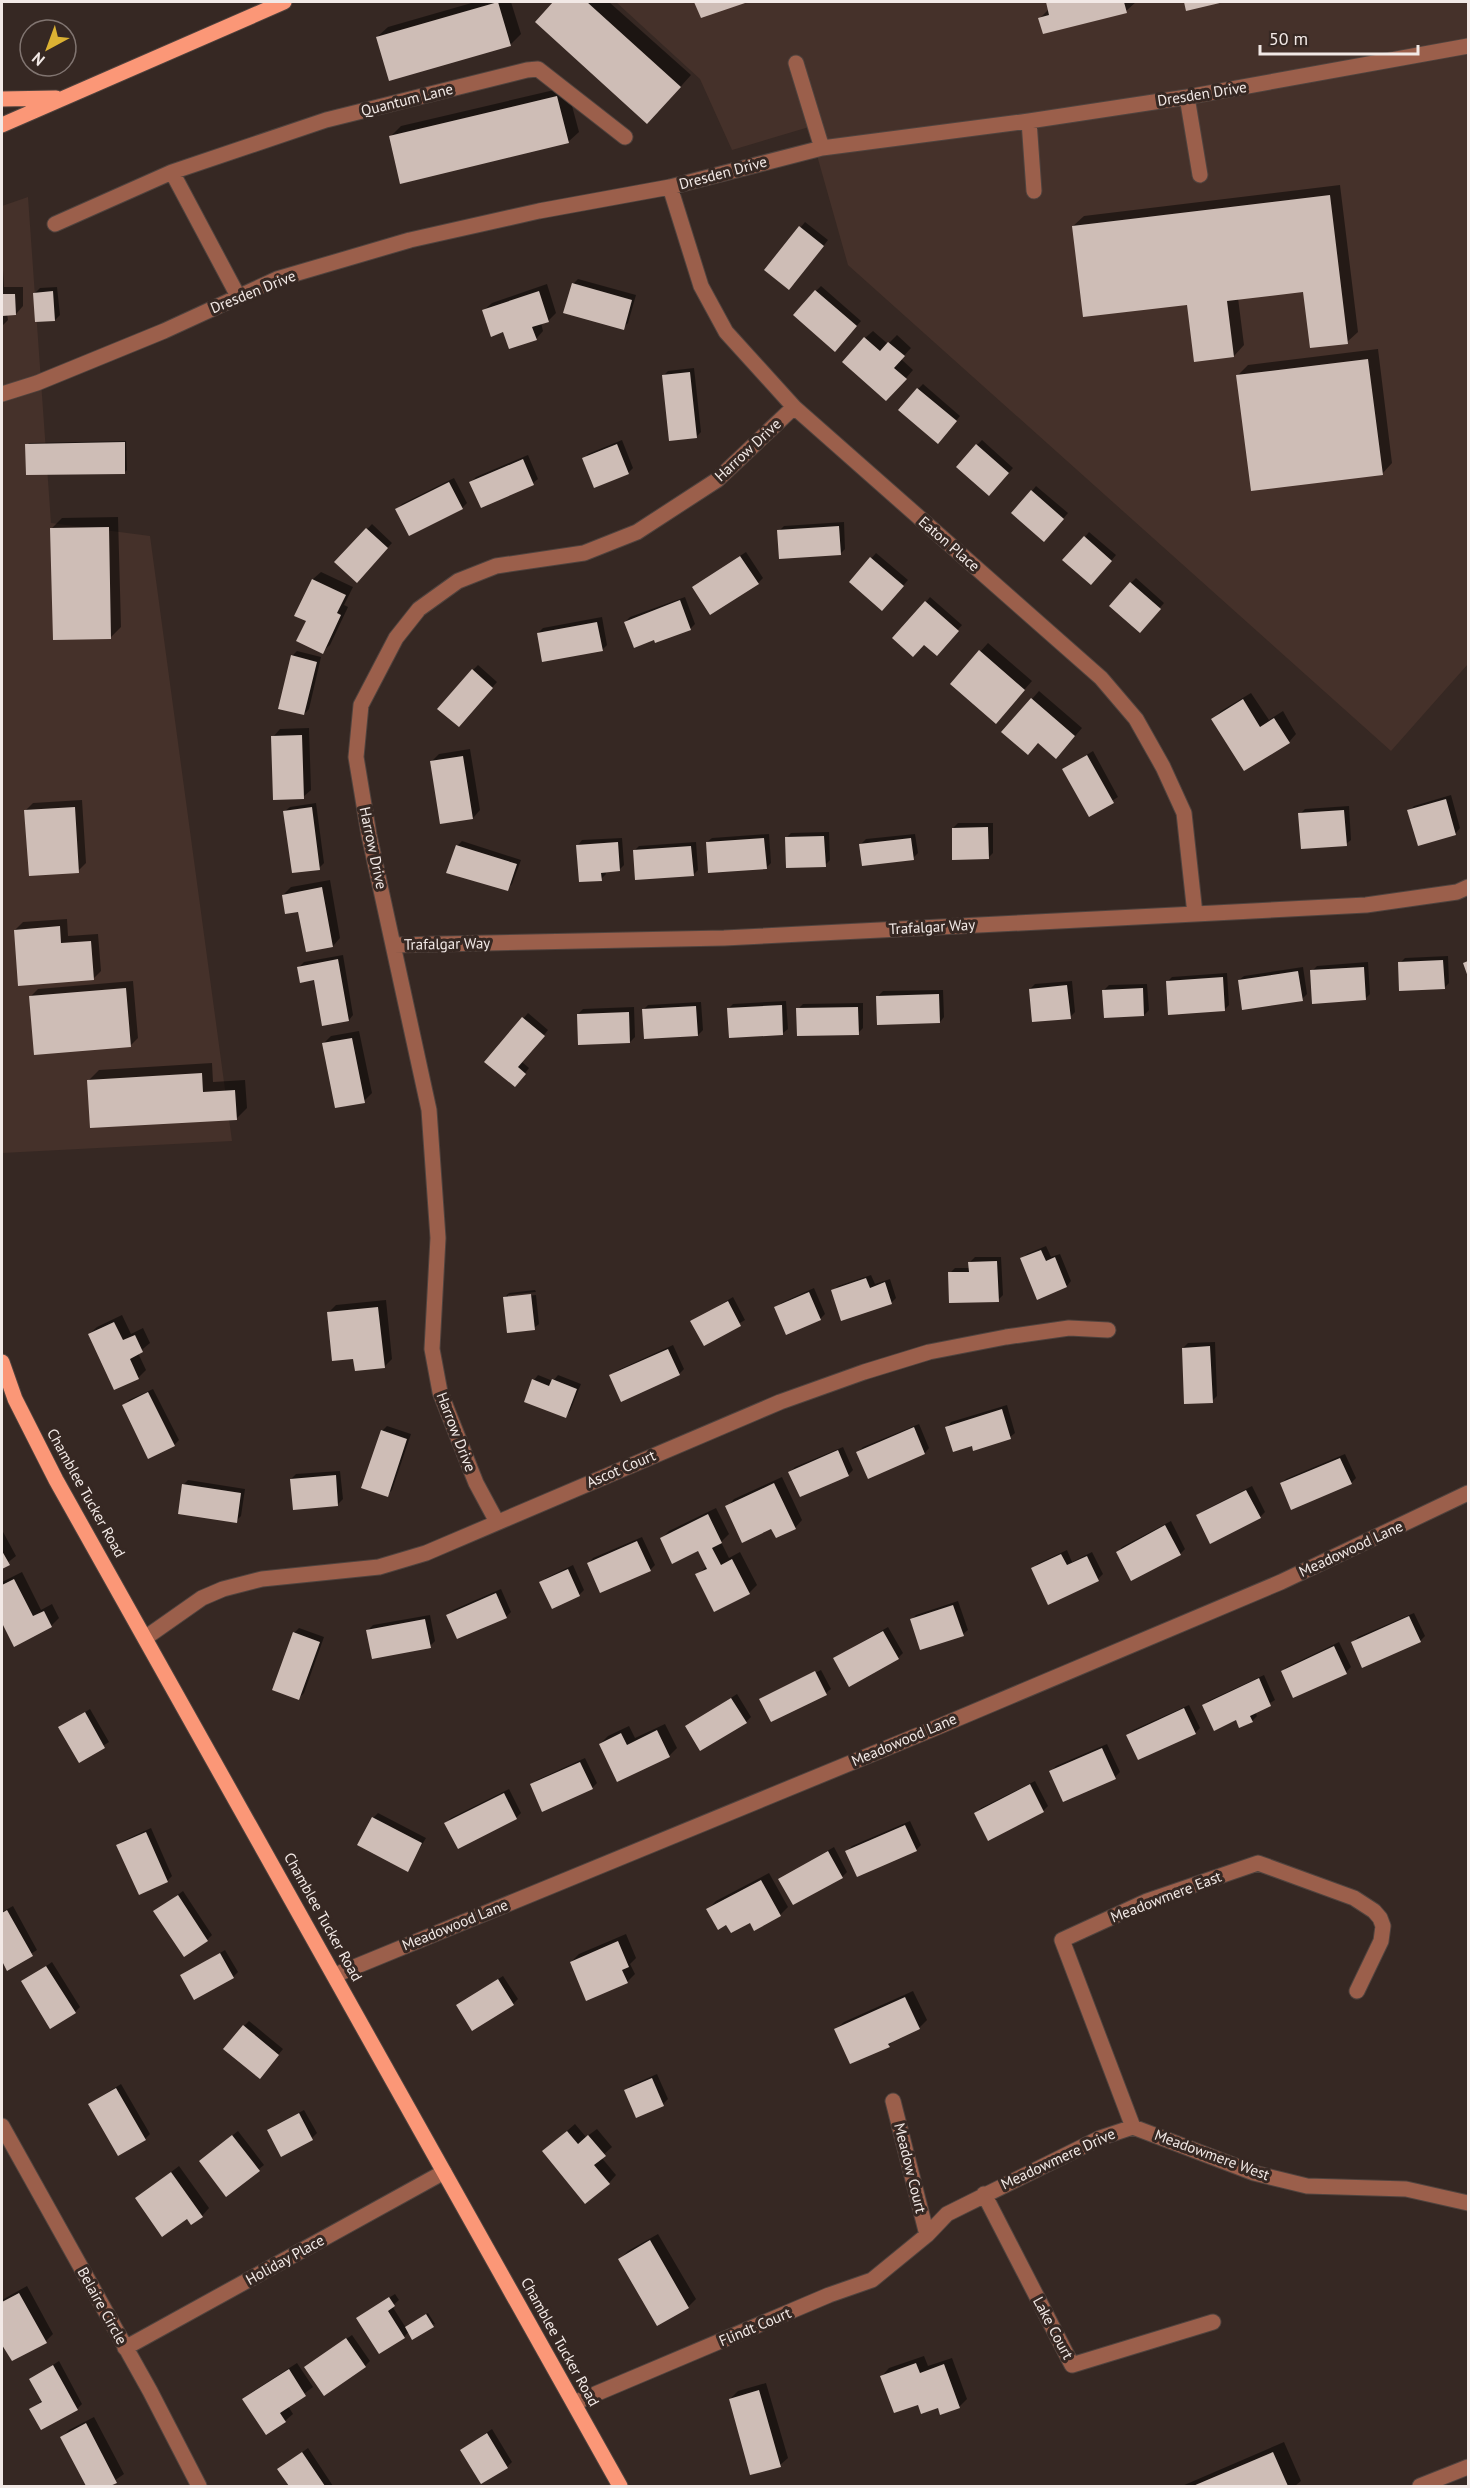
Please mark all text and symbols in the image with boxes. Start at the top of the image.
north arrow [18,18,78,78]
scale bar [1260,18,1418,56]
text: 50 m [1269,27,1308,50]
text: N [28,48,49,70]
street label: Dresden Drive [1156,77,1248,110]
street label: Quantum Lane [359,79,455,120]
street label: Dresden Drive [677,152,769,193]
street label: Dresden Drive [207,266,298,317]
street label: Harrow Drive [711,414,785,485]
street label: Eaton Place [915,512,984,575]
street label: Harrow Drive [355,805,392,891]
street label: Trafalgar Way [888,915,976,938]
street label: Trafalgar Way [404,933,490,954]
street label: Harrow Drive [433,1389,480,1474]
street label: Chamblee Tucker Road [43,1425,130,1561]
street label: Ascot Court [583,1445,658,1492]
street label: Meadowood Lane [1296,1516,1406,1581]
street label: Meadowood Lane [848,1709,959,1770]
street label: Chamblee Tucker Road [280,1849,367,1985]
street label: Meadowmere East [1108,1867,1224,1926]
street label: Meadowood Lane [399,1895,511,1954]
street label: Meadow Court [890,2121,931,2215]
street label: Meadowmere Drive [998,2124,1118,2193]
street label: Meadowmere West [1152,2125,1272,2184]
street label: Holiday Place [242,2230,327,2289]
street label: Belaire Circle [73,2264,131,2348]
street label: Chamblee Tucker Road [517,2274,604,2410]
street label: Lake Court [1029,2293,1078,2362]
street label: Flindt Court [716,2303,794,2350]

